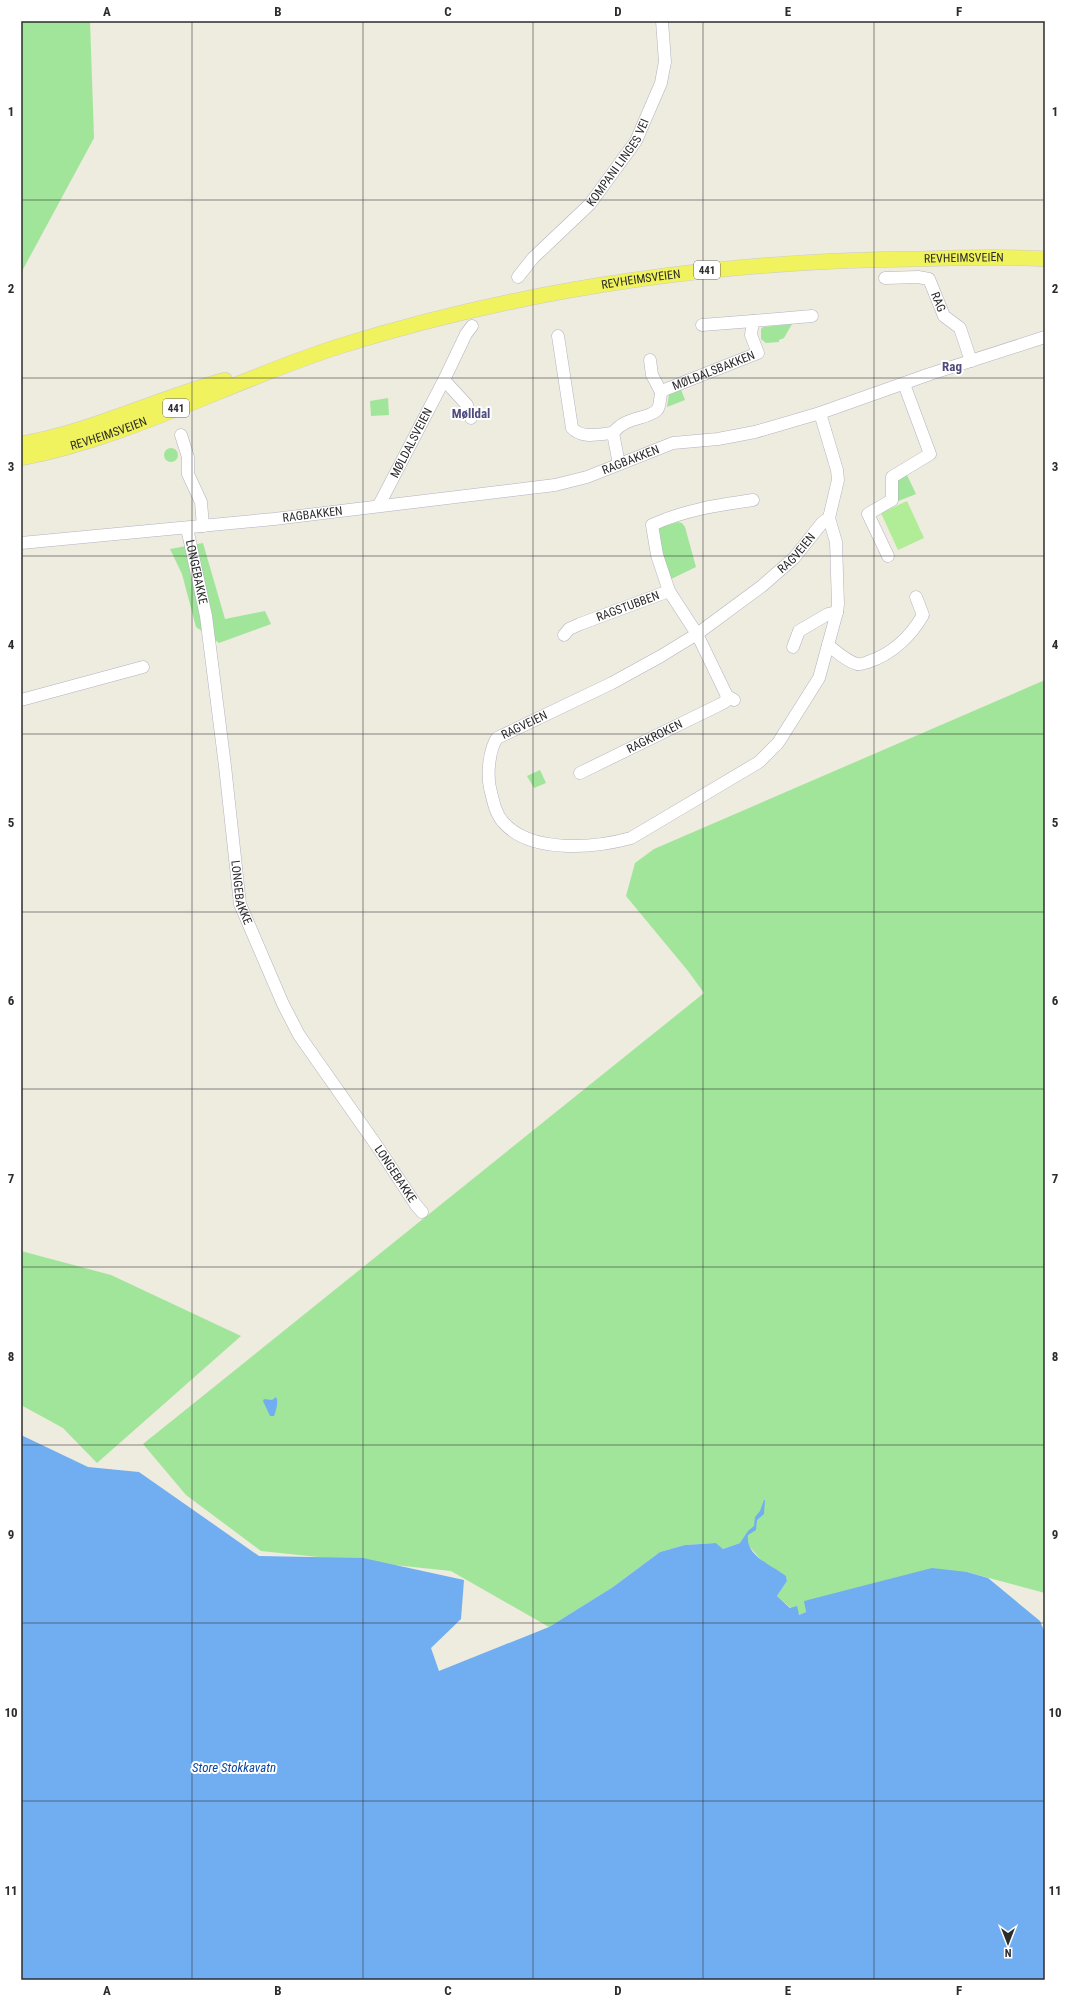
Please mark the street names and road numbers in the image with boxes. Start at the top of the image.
street label: KOMPANI LINGES VEI [584,117,652,209]
street label: REVHEIMSVEIEN [924,250,1004,266]
road number: 441 [694,261,720,279]
street label: REVHEIMSVEIEN [600,267,681,292]
street label: RAG [928,290,949,314]
street label: MØLDALSBAKKEN [670,348,757,393]
road number: 441 [163,399,189,417]
street label: MØLDALSVEIEN [387,406,435,480]
street label: REVHEIMSVEIEN [69,414,149,453]
street label: RAGBAKKEN [600,442,661,477]
street label: RAGBAKKEN [282,504,343,525]
street label: RAGVEIEN [775,530,818,576]
street label: LONGEBAKKE [183,538,210,606]
street label: RAGSTUBBEN [594,588,661,624]
street label: RAGVEIEN [499,708,550,742]
street label: RAGKROKEN [624,717,685,756]
street label: LONGEBAKKE [228,860,255,927]
street label: LONGEBAKKE [372,1143,419,1205]

